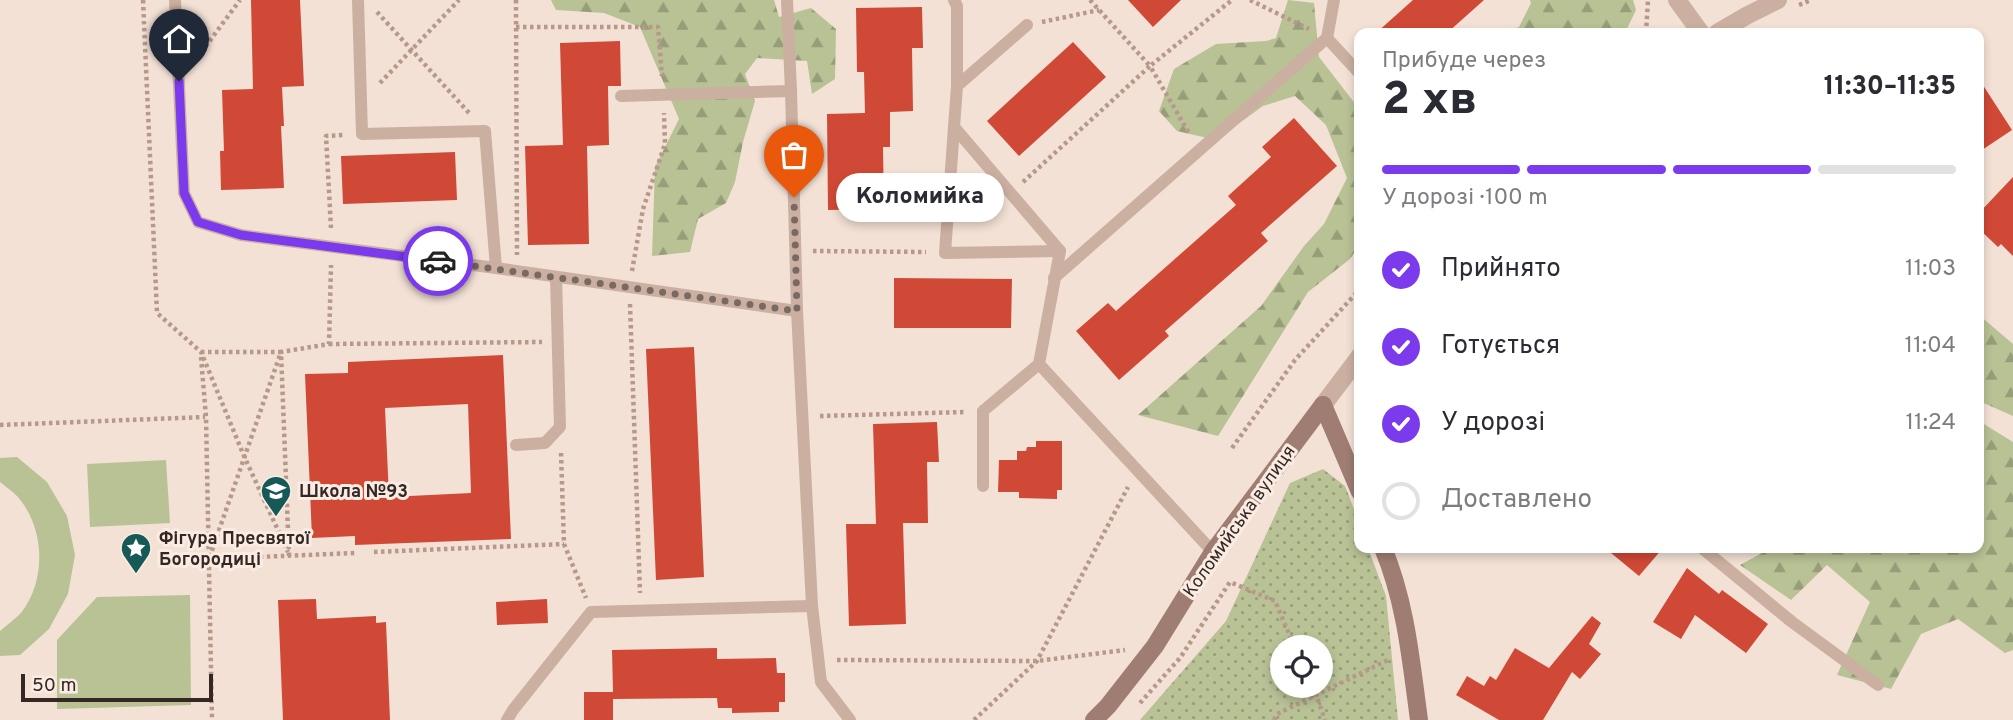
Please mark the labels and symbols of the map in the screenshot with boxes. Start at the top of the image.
pin [149,9,209,81]
pin [764,125,824,197]
callout: Коломийка [836,172,1004,222]
courier [403,226,473,296]
street label: Коломийська вулиця [1179,441,1301,602]
school or university icon: Школа №93 [259,474,293,518]
place label: Школа №93 [299,481,408,504]
place label: Фігура Пресвятої Богородиці [159,528,311,572]
place icon: Фігура Пресвятої Богородиці [119,531,153,575]
scale bar [21,671,214,703]

